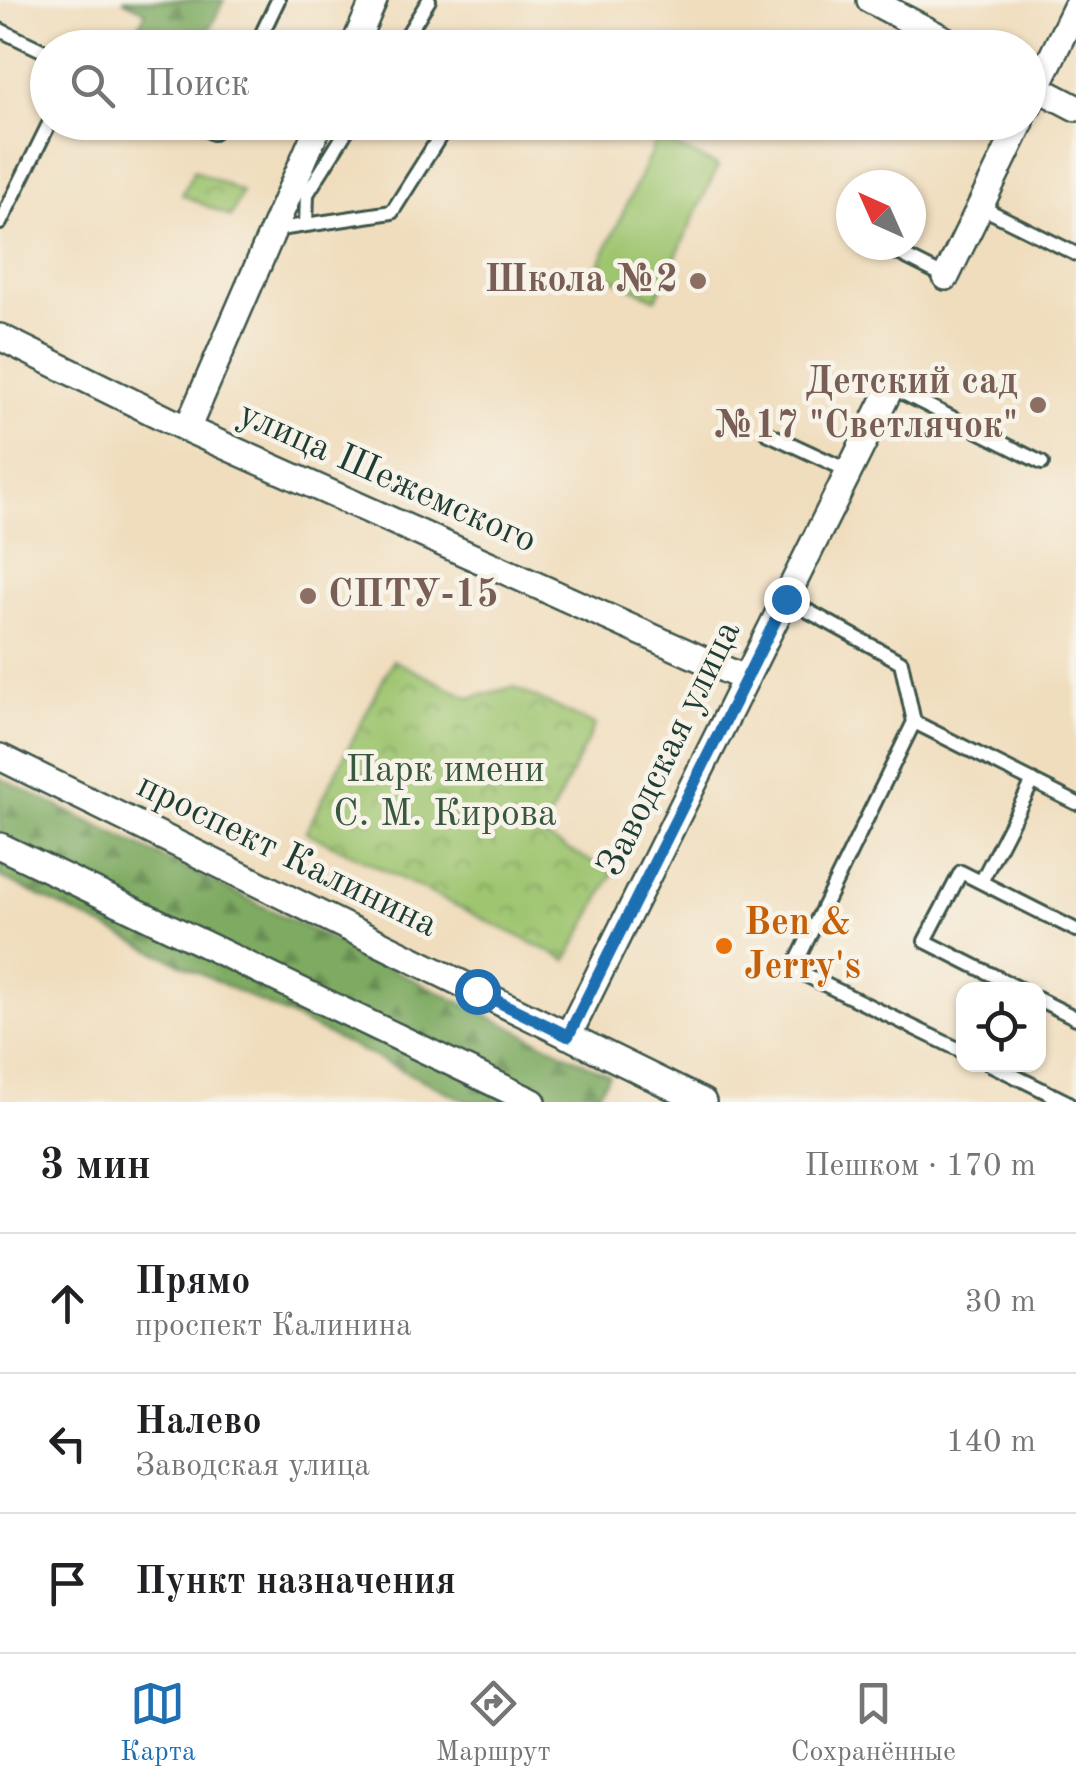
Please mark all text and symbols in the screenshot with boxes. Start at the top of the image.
search box [30,30,1046,140]
icon: search [65,58,120,113]
text: Поиск [145,66,250,104]
north arrow [836,170,926,260]
place label: Школа №2 [485,262,678,300]
marker: Школа №2 [687,270,709,292]
place label: Детский сад №17 "Светлячок" [714,364,1018,446]
marker: Детский сад №17 "Светлячок" [1027,394,1049,416]
street label: улица Шежемского [232,395,542,561]
place label: СПТУ-15 [328,577,499,615]
route end [764,577,810,623]
marker: СПТУ-15 [297,585,319,607]
street label: Заводская улица [592,615,748,883]
park label: Парк имени С. М. Кирова [333,752,557,834]
street label: проспект Калинина [131,767,443,945]
place label: Ben & Jerry's [744,905,861,987]
marker: Ben & Jerry's [713,935,735,957]
route start [455,969,501,1015]
map controls [956,982,1046,1072]
button: locate [956,982,1046,1072]
text: 3 мин [40,1146,151,1188]
text: Пешком · 170 m [804,1151,1036,1183]
text: Прямо [135,1264,250,1302]
icon: ahead [40,1276,95,1331]
text: 30 m [965,1287,1036,1319]
text: проспект Калинина [135,1311,412,1343]
text: Налево [135,1404,262,1442]
icon: left [40,1416,95,1471]
text: 140 m [946,1427,1036,1459]
text: Заводская улица [135,1451,370,1483]
icon: arrive [40,1556,95,1611]
text: Пункт назначения [135,1564,456,1602]
tab: Карта [120,1676,196,1771]
tab: Маршрут [436,1676,551,1771]
tab: Сохранённые [791,1676,956,1771]

